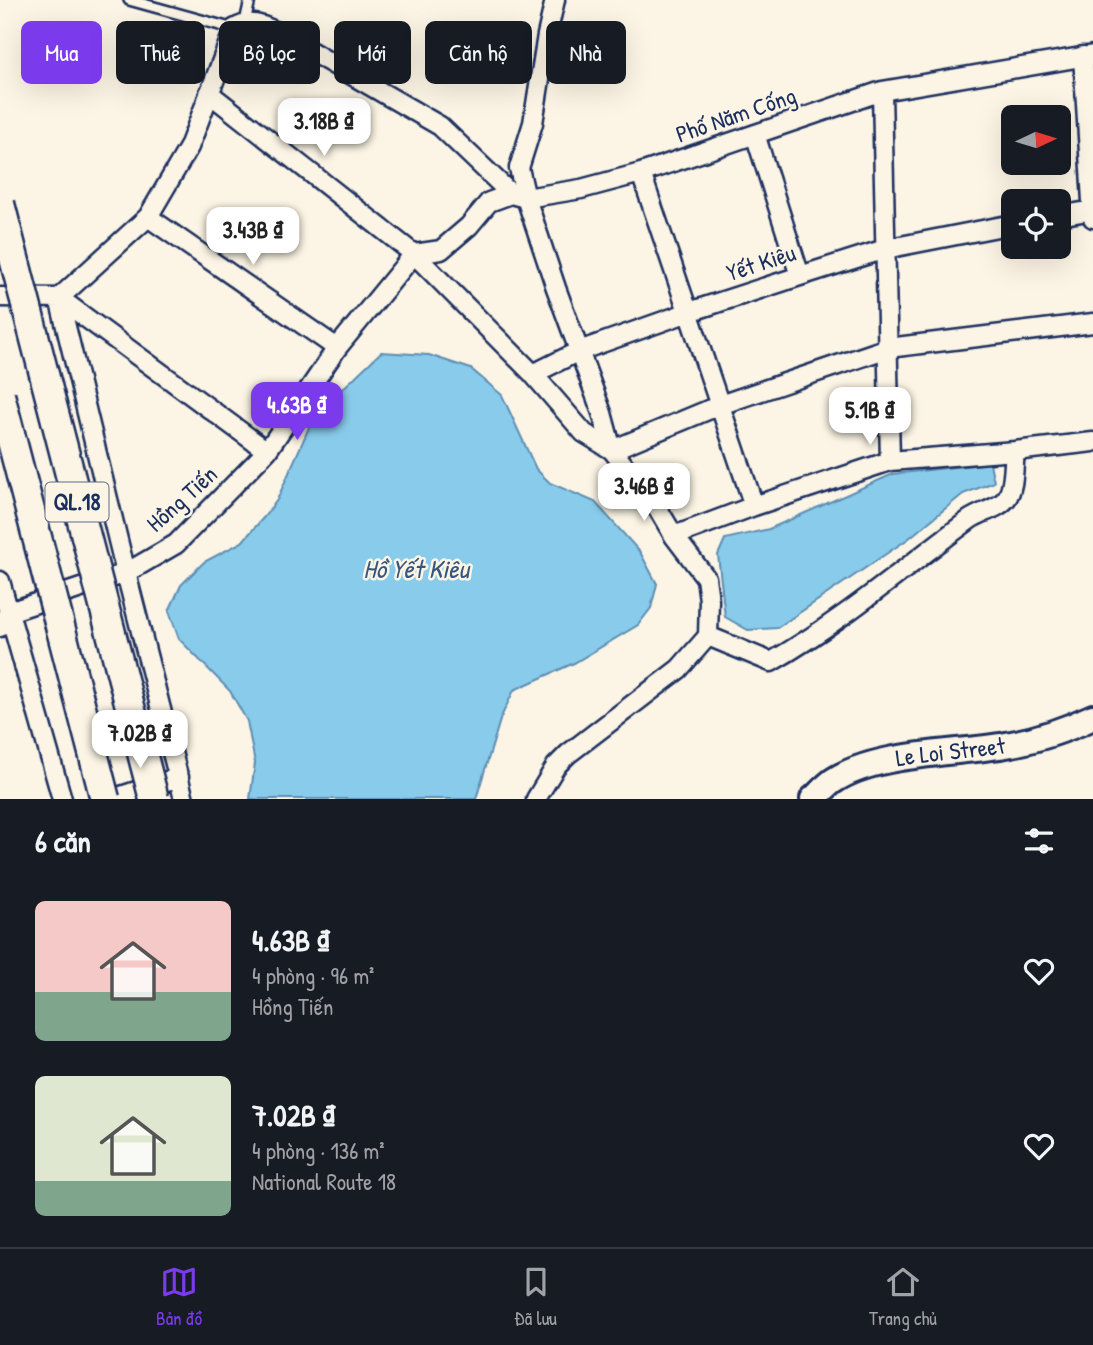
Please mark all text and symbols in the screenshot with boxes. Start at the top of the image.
chip: Mua [21,21,102,84]
chip: Thuê [116,21,205,84]
chip: Bộ lọc [219,21,320,84]
chip: Mới [334,21,411,84]
chip: Căn hộ [425,21,532,84]
chip: Nhà [546,21,626,84]
street label: Phố Năm Cống [671,79,800,150]
pin: 3.18B ₫ [259,99,389,158]
text: 3.18B ₫ [294,105,354,136]
north arrow [1001,105,1071,175]
map controls [1001,105,1071,259]
button: locate [1001,189,1071,259]
pin: 3.43B ₫ [188,208,318,267]
text: 3.43B ₫ [222,214,284,245]
street label: Yết Kiêu [722,236,800,288]
pin: 4.63B ₫ [232,382,362,442]
pin: 5.1B ₫ [813,388,927,447]
text: 4.63B ₫ [267,389,327,420]
text: 5.1B ₫ [845,394,895,425]
street label: Hồng Tiến [139,458,224,539]
pin: 3.46B ₫ [579,463,709,523]
text: 3.46B ₫ [614,470,674,501]
road number: QL.18 [46,482,108,522]
water label: Hồ Yết Kiêu [363,551,471,586]
pin: 7.02B ₫ [75,710,205,770]
text: 7.02B ₫ [108,717,172,748]
street label: Le Loi Street [893,728,1008,773]
text: 6 căn [35,821,91,861]
icon: filters [1020,822,1058,860]
text: 4.63B ₫ [252,920,330,960]
icon: home [91,929,175,1013]
icon: heart [1020,952,1058,990]
text: 4 phòng · 96 m² [252,960,374,991]
text: Hồng Tiến [252,991,333,1022]
text: 7.02B ₫ [252,1095,336,1135]
icon: home [91,1104,175,1188]
icon: heart [1020,1127,1058,1165]
text: 4 phòng · 136 m² [252,1135,385,1166]
text: National Route 18 [252,1166,396,1197]
tab: Bản đồ [156,1263,202,1331]
tab: Đã lưu [514,1263,557,1331]
tab: Trang chủ [869,1263,937,1331]

